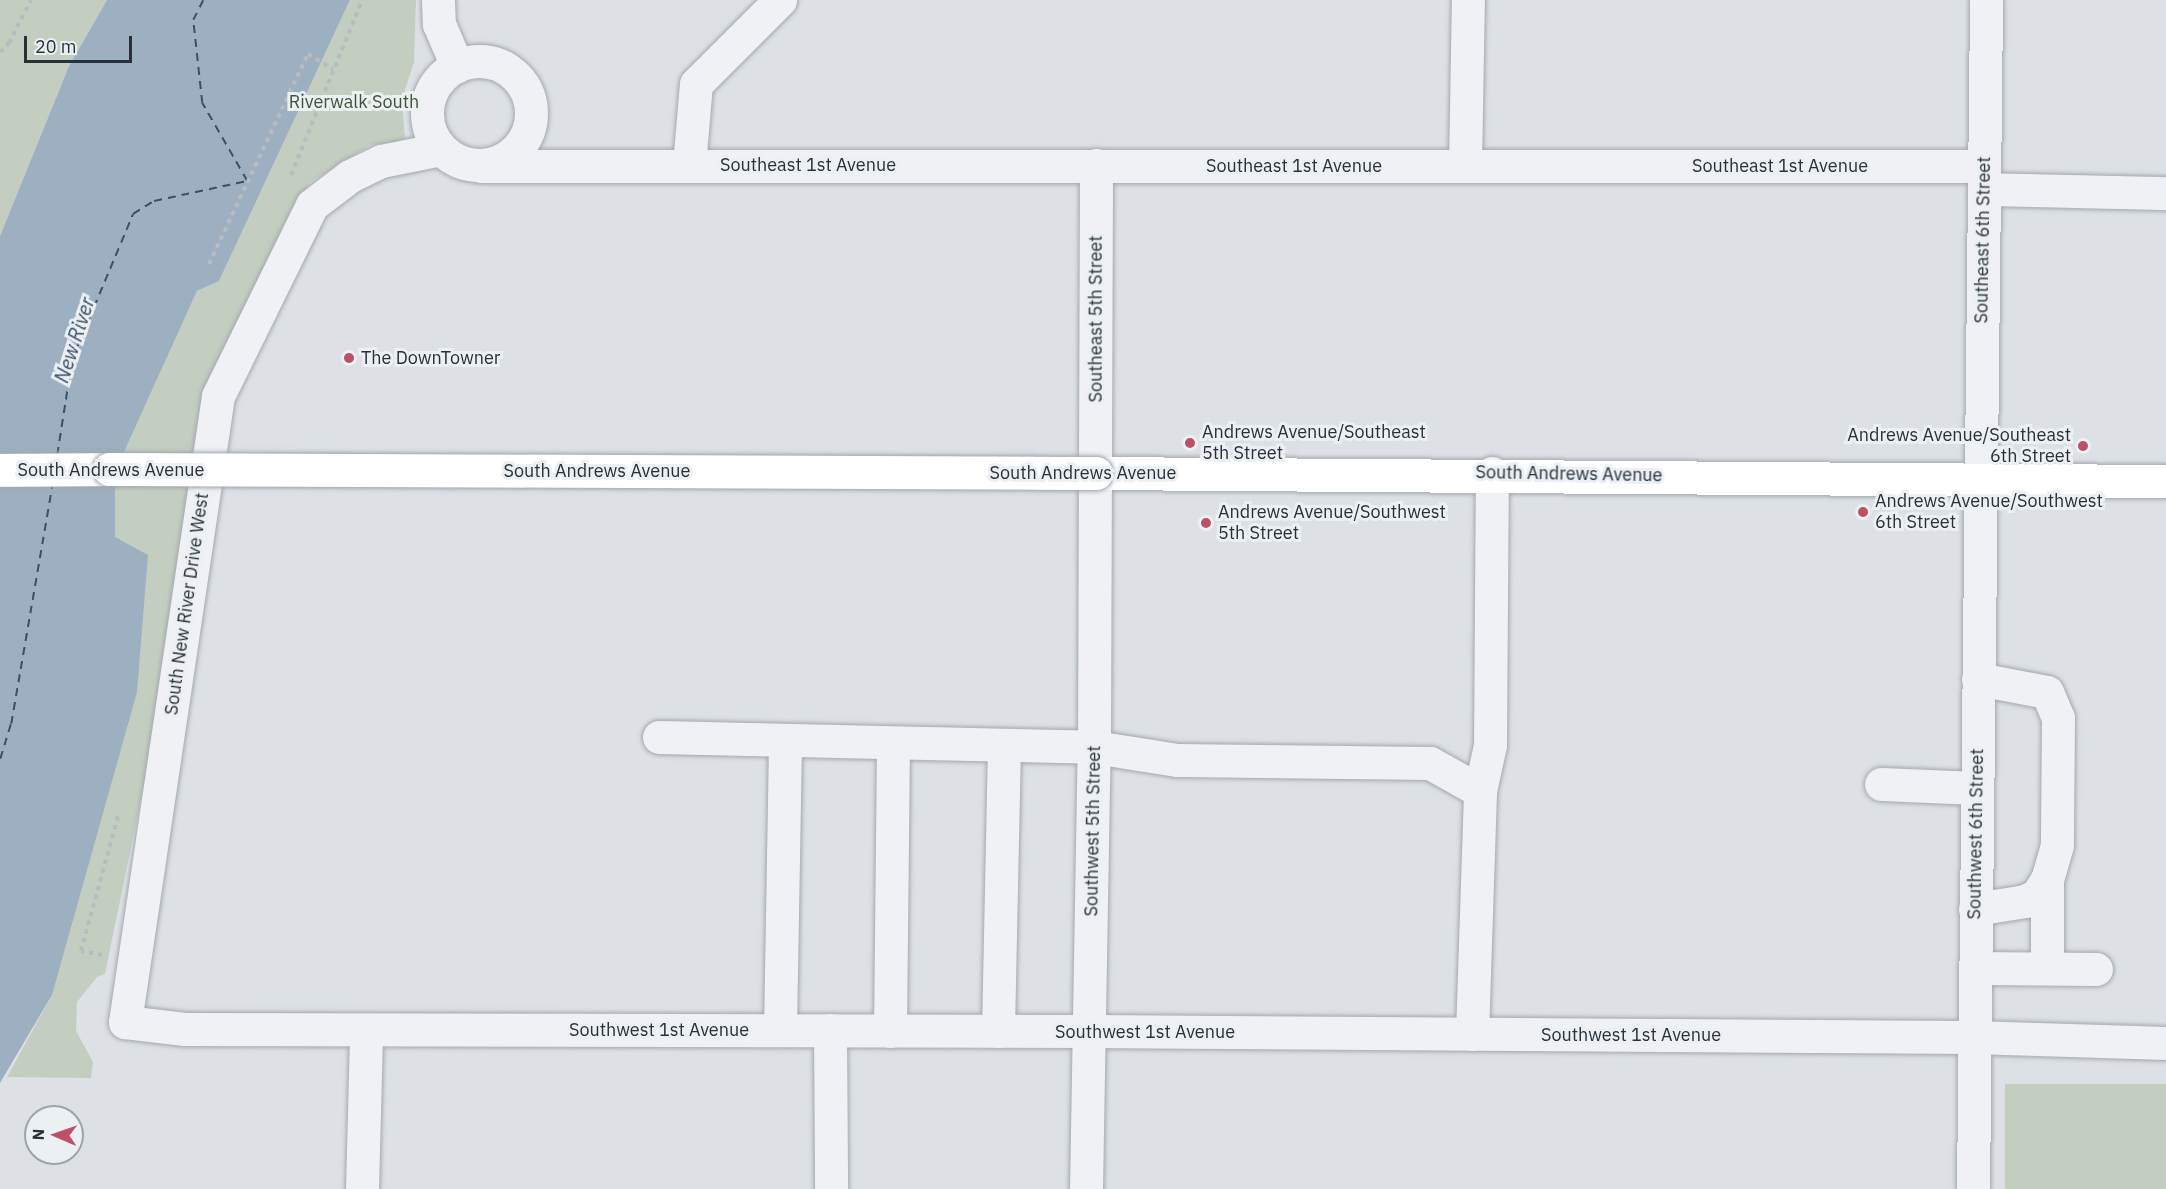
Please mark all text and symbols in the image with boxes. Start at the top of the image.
scale bar [27,24,135,62]
text: 20 m [35,35,77,58]
park label: Riverwalk South [289,91,419,113]
street label: Southeast 1st Avenue [720,154,896,176]
street label: Southeast 1st Avenue [1206,155,1382,177]
street label: Southeast 1st Avenue [1692,155,1868,177]
street label: Southeast 6th Street [1971,156,1995,324]
street label: Southeast 5th Street [1085,236,1107,402]
water label: New River [49,294,99,386]
place label: The DownTowner [361,347,500,369]
marker: The DownTowner [342,351,356,365]
place label: Andrews Avenue/Southeast 5th Street [1202,422,1426,464]
place label: Andrews Avenue/Southeast 6th Street [1847,425,2071,468]
marker: Andrews Avenue/Southeast 5th Street [1183,436,1197,450]
marker: Andrews Avenue/Southeast 6th Street [2076,439,2090,453]
street label: South Andrews Avenue [18,459,204,481]
street label: South Andrews Avenue [504,460,690,482]
street label: South Andrews Avenue [990,462,1176,484]
street label: South Andrews Avenue [1475,462,1663,486]
street label: South New River Drive West [161,491,213,717]
place label: Andrews Avenue/Southwest 6th Street [1875,491,2103,534]
place label: Andrews Avenue/Southwest 5th Street [1218,502,1446,544]
marker: Andrews Avenue/Southwest 6th Street [1856,505,1870,519]
marker: Andrews Avenue/Southwest 5th Street [1199,516,1213,530]
street label: Southwest 5th Street [1081,745,1105,917]
street label: Southwest 6th Street [1964,748,1988,920]
street label: Southwest 1st Avenue [569,1019,749,1041]
street label: Southwest 1st Avenue [1055,1021,1235,1043]
street label: Southwest 1st Avenue [1541,1024,1721,1046]
north arrow [24,1105,84,1165]
text: N [28,1128,48,1141]

